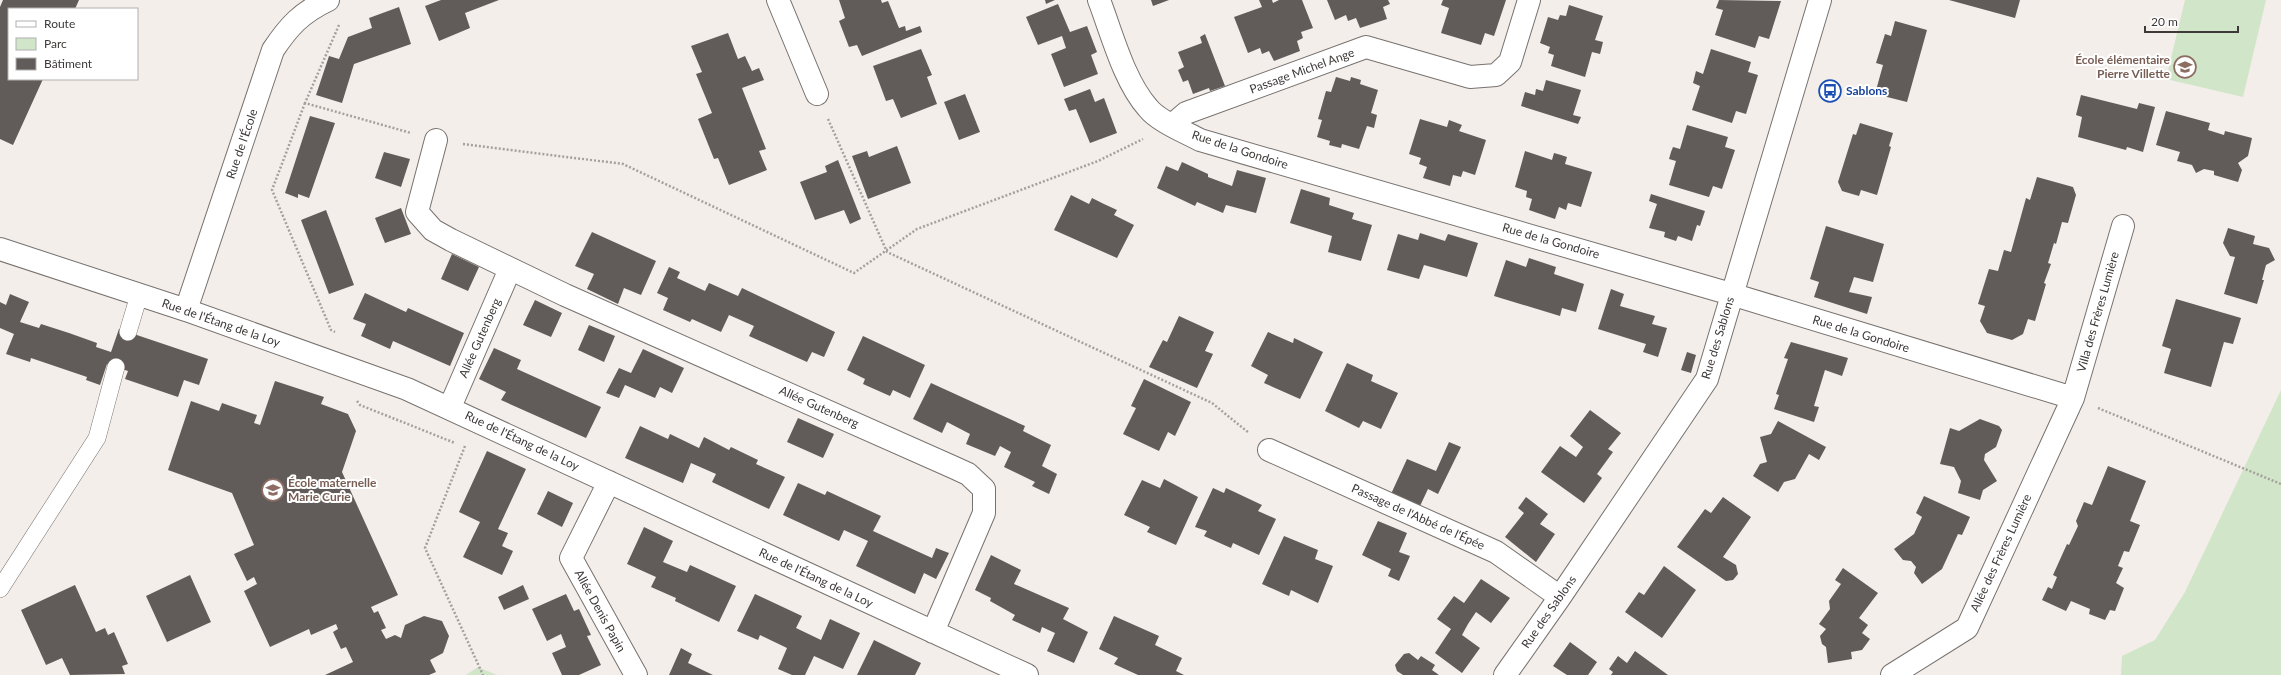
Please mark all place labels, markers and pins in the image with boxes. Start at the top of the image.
place label: École élémentaire Pierre Villette [2075,52,2171,81]
school or university icon: École élémentaire Pierre Villette [2172,54,2198,80]
bus stop icon: Sablons [1817,78,1843,104]
place label: Sablons [1846,83,1887,98]
place label: École maternelle Marie Curie [288,475,377,504]
school or university icon: École maternelle Marie Curie [260,477,286,503]

